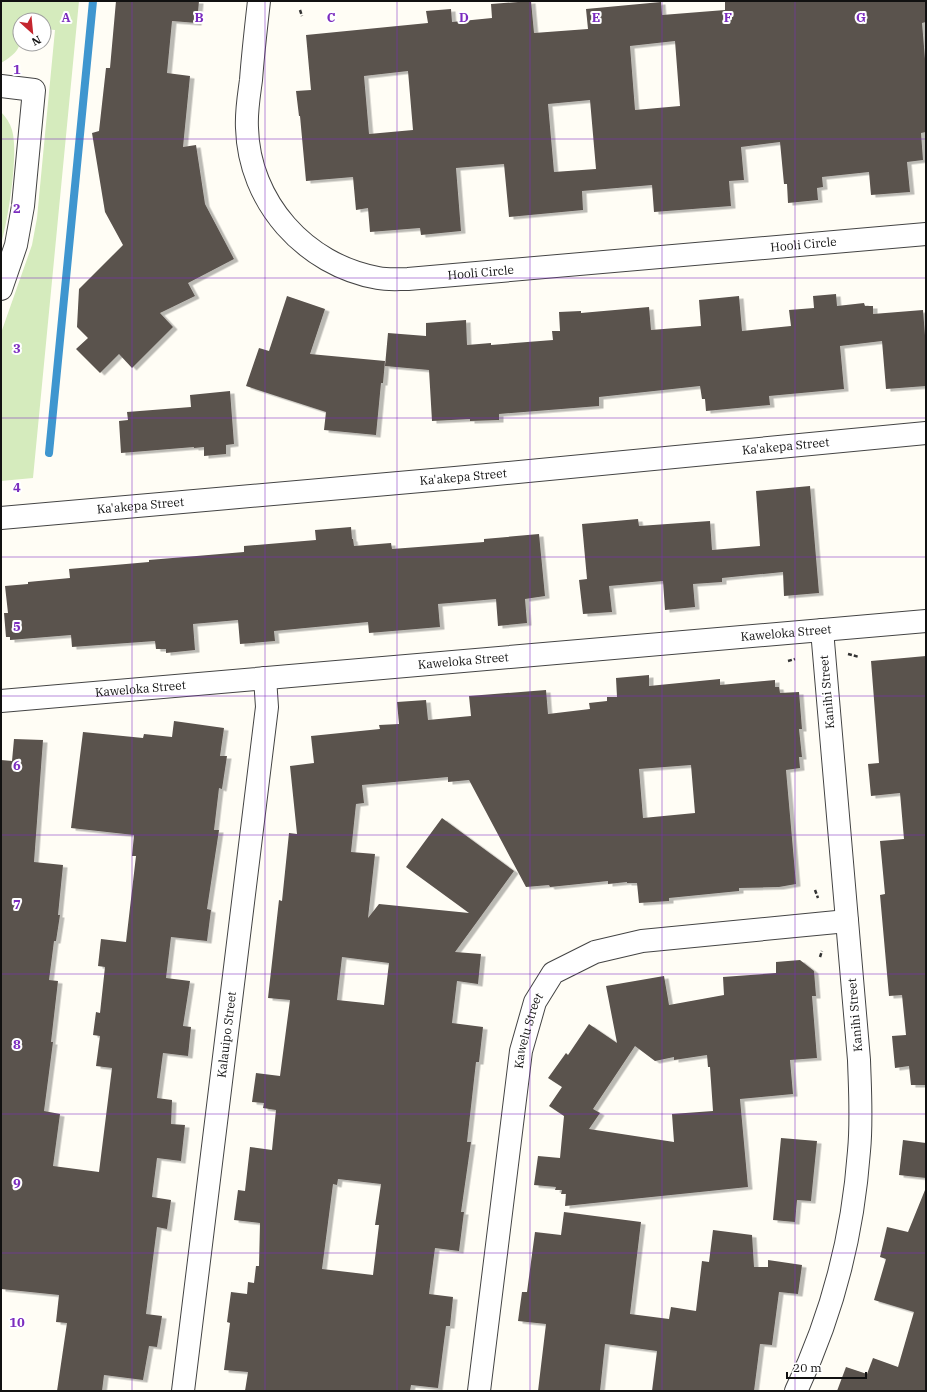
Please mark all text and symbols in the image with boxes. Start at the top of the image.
text: A [61,9,71,26]
text: B [194,9,204,26]
text: C [327,9,336,26]
text: D [459,9,469,26]
text: E [592,9,600,26]
text: F [724,9,732,26]
text: G [856,9,866,26]
north arrow [12,12,52,52]
text: N [29,33,44,49]
text: 1 [13,61,21,78]
text: 2 [13,200,21,217]
street label: Hooli Circle [770,234,837,254]
street label: Hooli Circle [447,262,514,283]
text: 3 [13,340,21,357]
street label: Ka'akepa Street [741,434,830,458]
street label: Ka'akepa Street [419,465,507,488]
text: 4 [13,479,21,496]
street label: Ka'akepa Street [96,494,185,517]
text: 5 [13,618,21,635]
street label: Kaweloka Street [740,621,832,644]
street label: Kaweloka Street [417,649,509,672]
street label: Kanihi Street [816,654,837,730]
street label: Kaweloka Street [94,677,186,700]
text: 6 [13,757,21,774]
text: 7 [13,896,21,913]
street label: Kanihi Street [844,977,865,1053]
street label: Kawelu Street [511,990,546,1069]
street label: Kalauipo Street [214,991,239,1079]
text: 8 [13,1036,21,1053]
text: 9 [13,1175,21,1192]
text: 10 [9,1314,25,1331]
scale bar [787,1354,866,1380]
text: 20 m [793,1360,822,1375]

